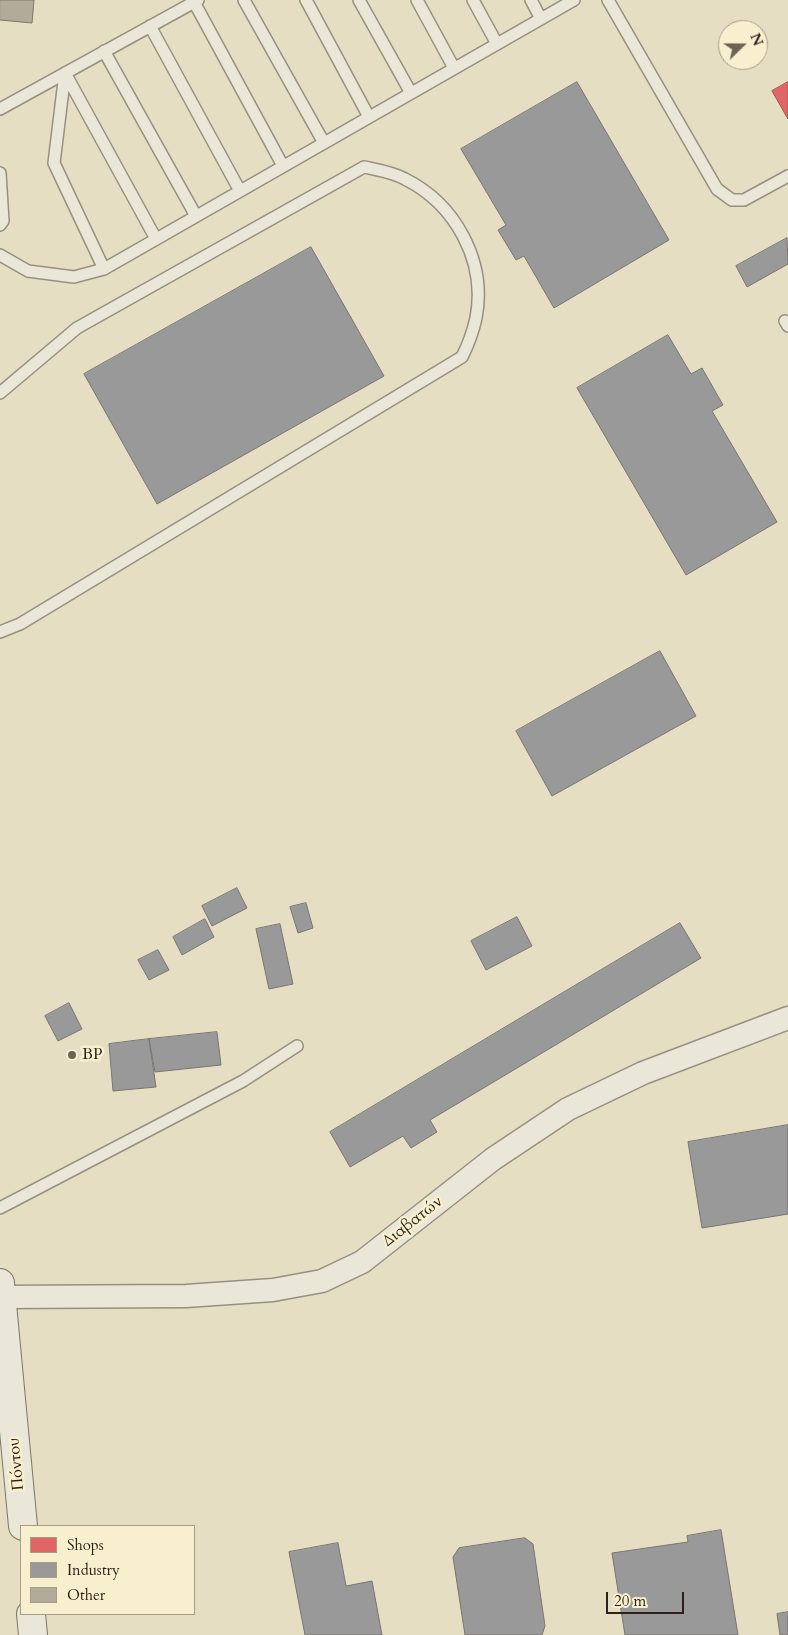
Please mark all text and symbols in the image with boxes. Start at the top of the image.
north arrow [718,20,768,70]
text: N [745,30,768,49]
place label: BP [82,1045,102,1065]
marker: BP [66,1049,78,1061]
street label: Διαβατών [379,1193,447,1251]
street label: Πόντου [5,1437,29,1491]
legend [20,1525,195,1615]
text: Shops [67,1535,104,1555]
text: Industry [67,1560,120,1580]
scale bar [608,1582,686,1614]
text: Other [67,1585,105,1605]
text: 20 m [614,1591,646,1611]

